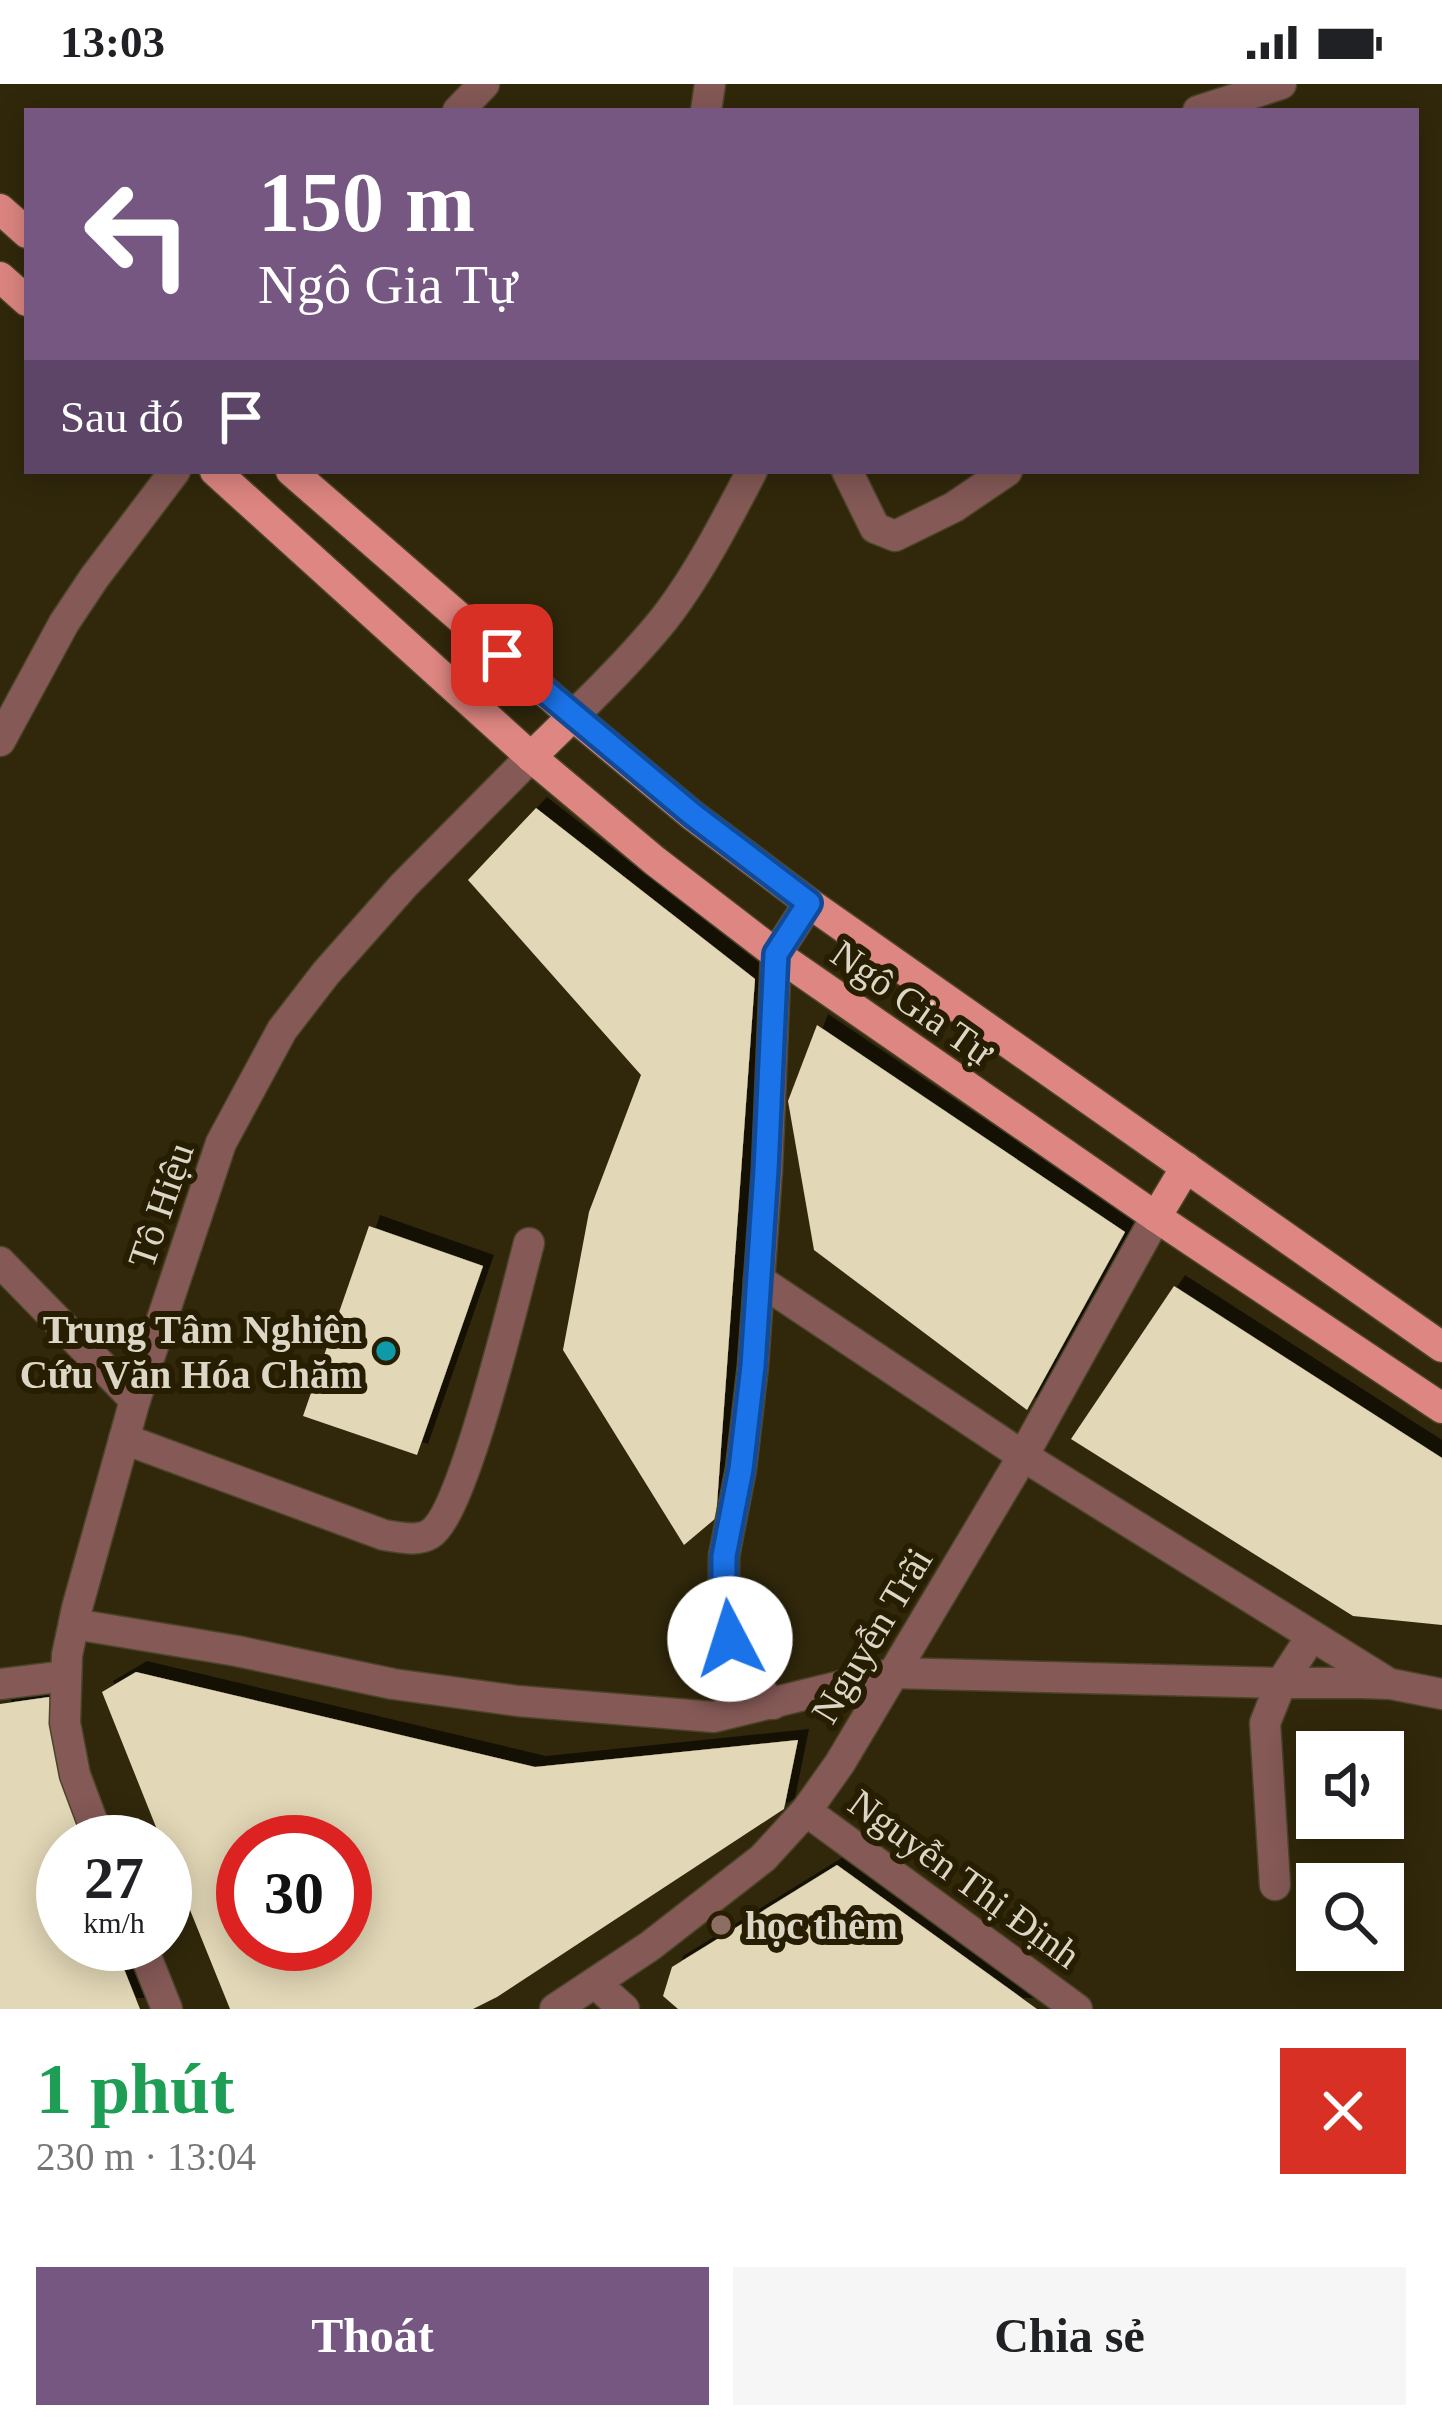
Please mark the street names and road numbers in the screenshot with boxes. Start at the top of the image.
street label: Ngô Gia Tự [823,931,1003,1076]
street label: Tô Hiệu [119,1137,202,1273]
street label: Nguyễn Trãi [802,1540,941,1731]
street label: Nguyễn Thị Định [840,1780,1088,1977]

